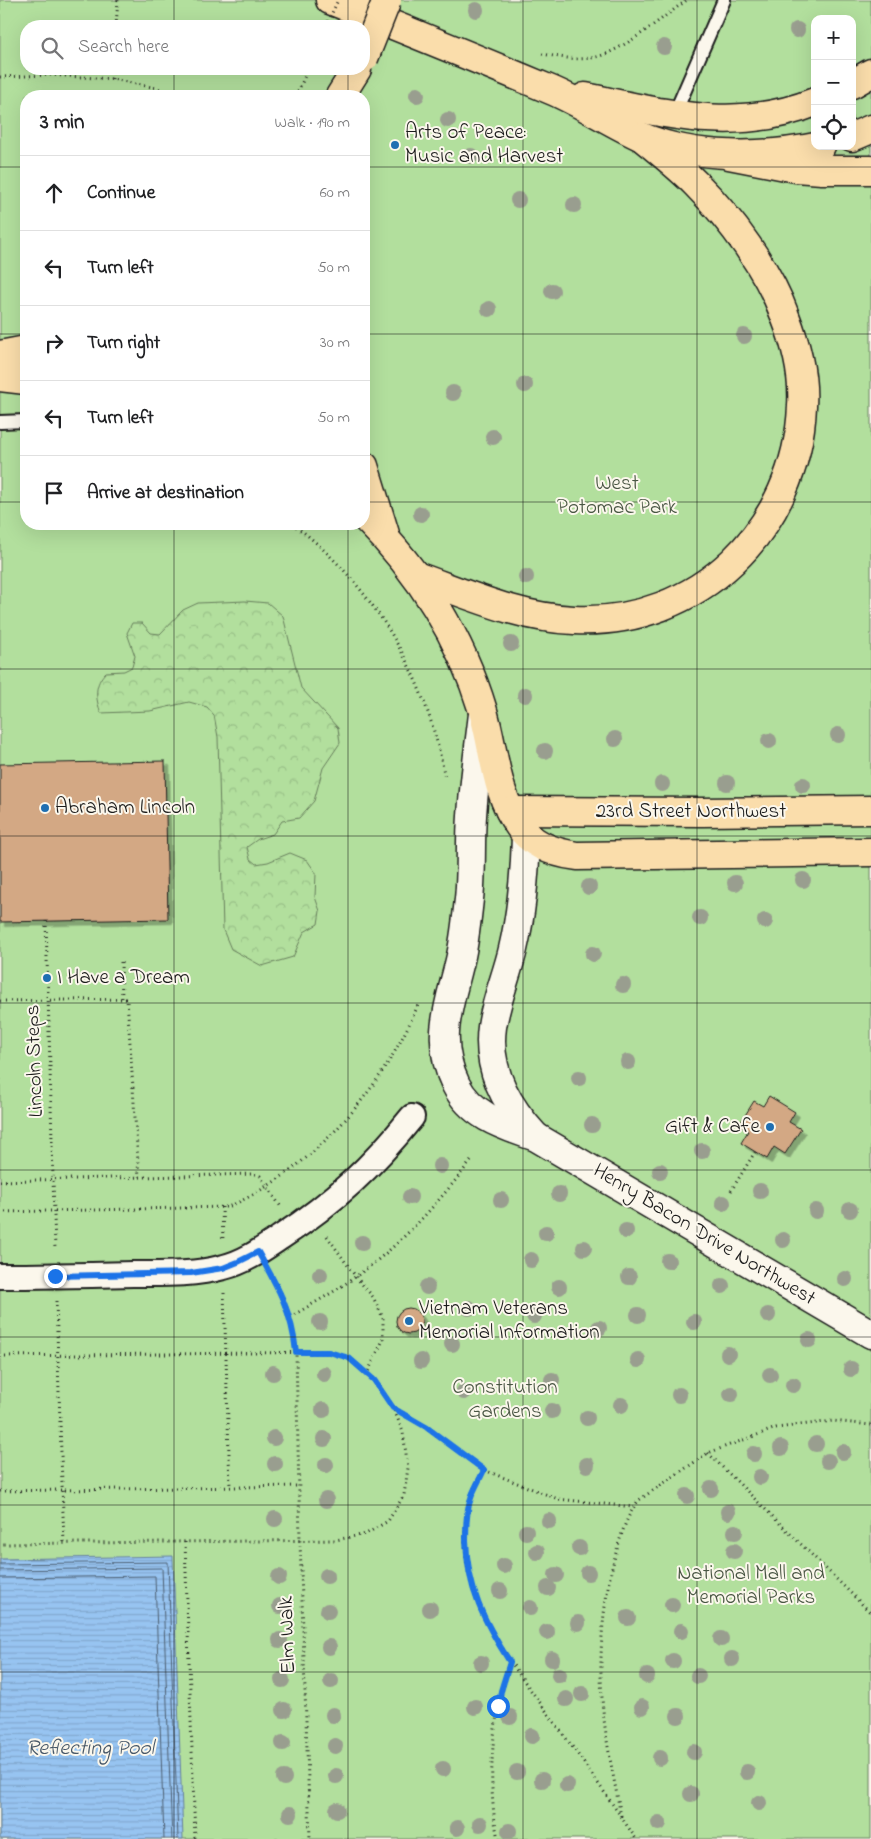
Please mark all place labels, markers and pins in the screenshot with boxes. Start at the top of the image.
place label: Arts of Peace: Music and Harvest [405,118,563,172]
marker: Arts of Peace: Music and Harvest [389,139,401,151]
place label: Abraham Lincoln [55,793,195,823]
marker: Abraham Lincoln [39,802,51,814]
place label: I Have a Dream [57,963,190,993]
marker: I Have a Dream [41,972,53,984]
place label: Gift & Cafe [665,1112,761,1142]
marker: Gift & Cafe [764,1121,776,1133]
place label: Vietnam Veterans Memorial Information [418,1294,600,1348]
marker: Vietnam Veterans Memorial Information [403,1315,415,1327]

